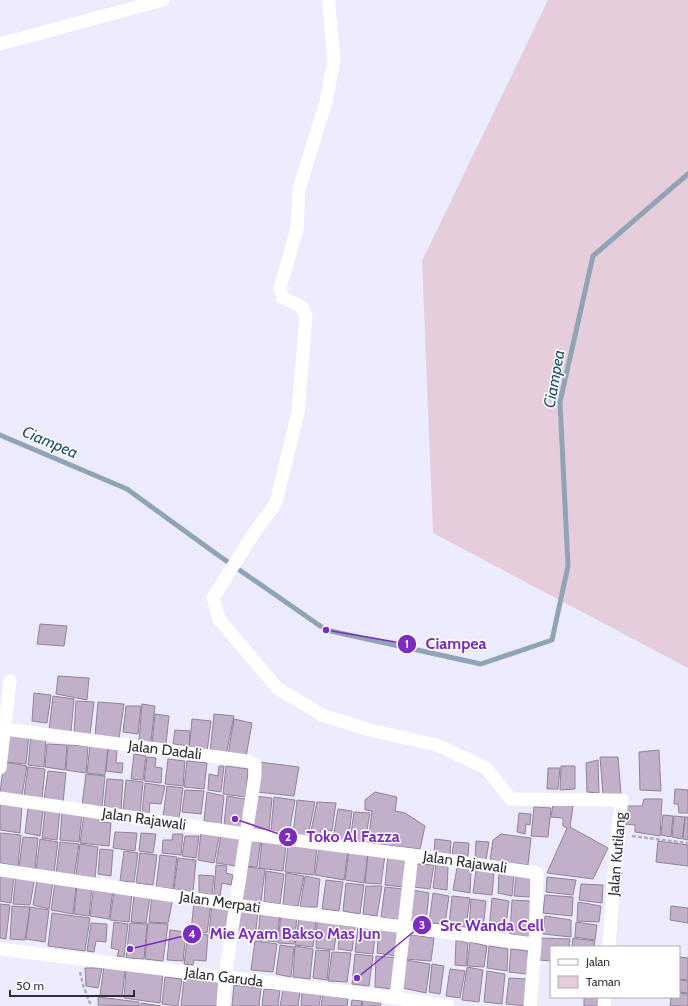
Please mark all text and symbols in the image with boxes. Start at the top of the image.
water label: Ciampea [540,348,568,410]
water label: Ciampea [19,422,81,462]
callout: Ciampea [397,630,495,658]
text: Ciampea [425,634,487,653]
text: 1 [405,636,409,651]
street label: Jalan Dadali [126,736,203,763]
street label: Jalan Rajawali [100,804,187,834]
street label: Jalan Kutilang [604,811,630,898]
callout: Toko Al Fazza [278,823,408,851]
text: Toko Al Fazza [306,827,400,846]
text: 2 [285,829,291,844]
street label: Jalan Rajawali [421,847,508,877]
street label: Jalan Merpati [177,887,262,917]
callout: Src Wanda Cell [412,911,552,939]
text: Src Wanda Cell [440,916,544,935]
text: 3 [419,917,425,932]
callout: Mie Ayam Bakso Mas Jun [182,920,389,948]
text: Mie Ayam Bakso Mas Jun [210,924,380,943]
text: 4 [188,926,196,941]
legend [550,946,680,998]
text: Jalan [585,954,610,969]
street label: Jalan Garuda [183,963,265,991]
scale bar [10,972,134,998]
text: Taman [586,974,621,989]
text: 50 m [16,978,44,993]

